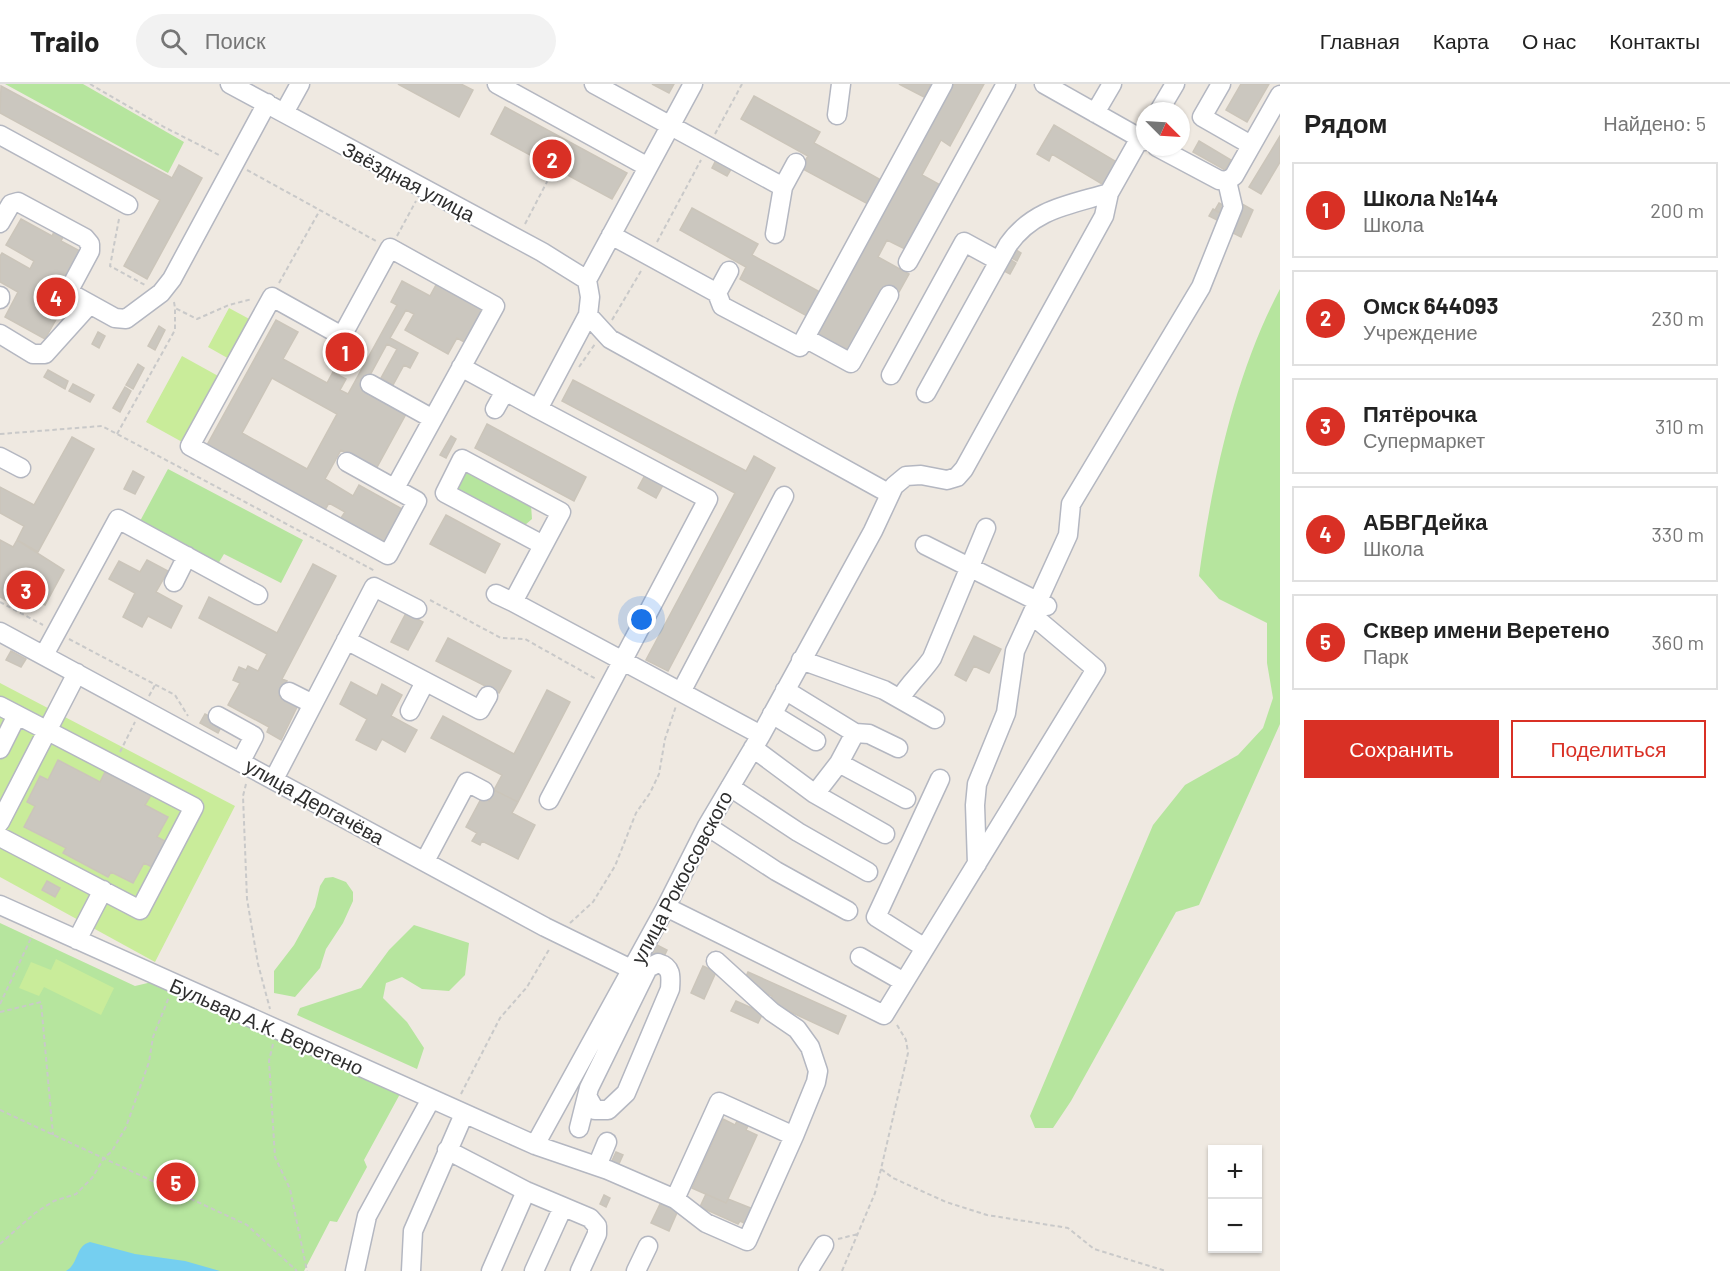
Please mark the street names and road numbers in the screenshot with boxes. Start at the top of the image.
street label: Звёздная улица [339,136,480,226]
street label: улица Дергачёва [241,753,390,850]
street label: улица Рокоссовского [625,786,737,968]
street label: Бульвар А.К. Веретено [166,972,368,1080]

